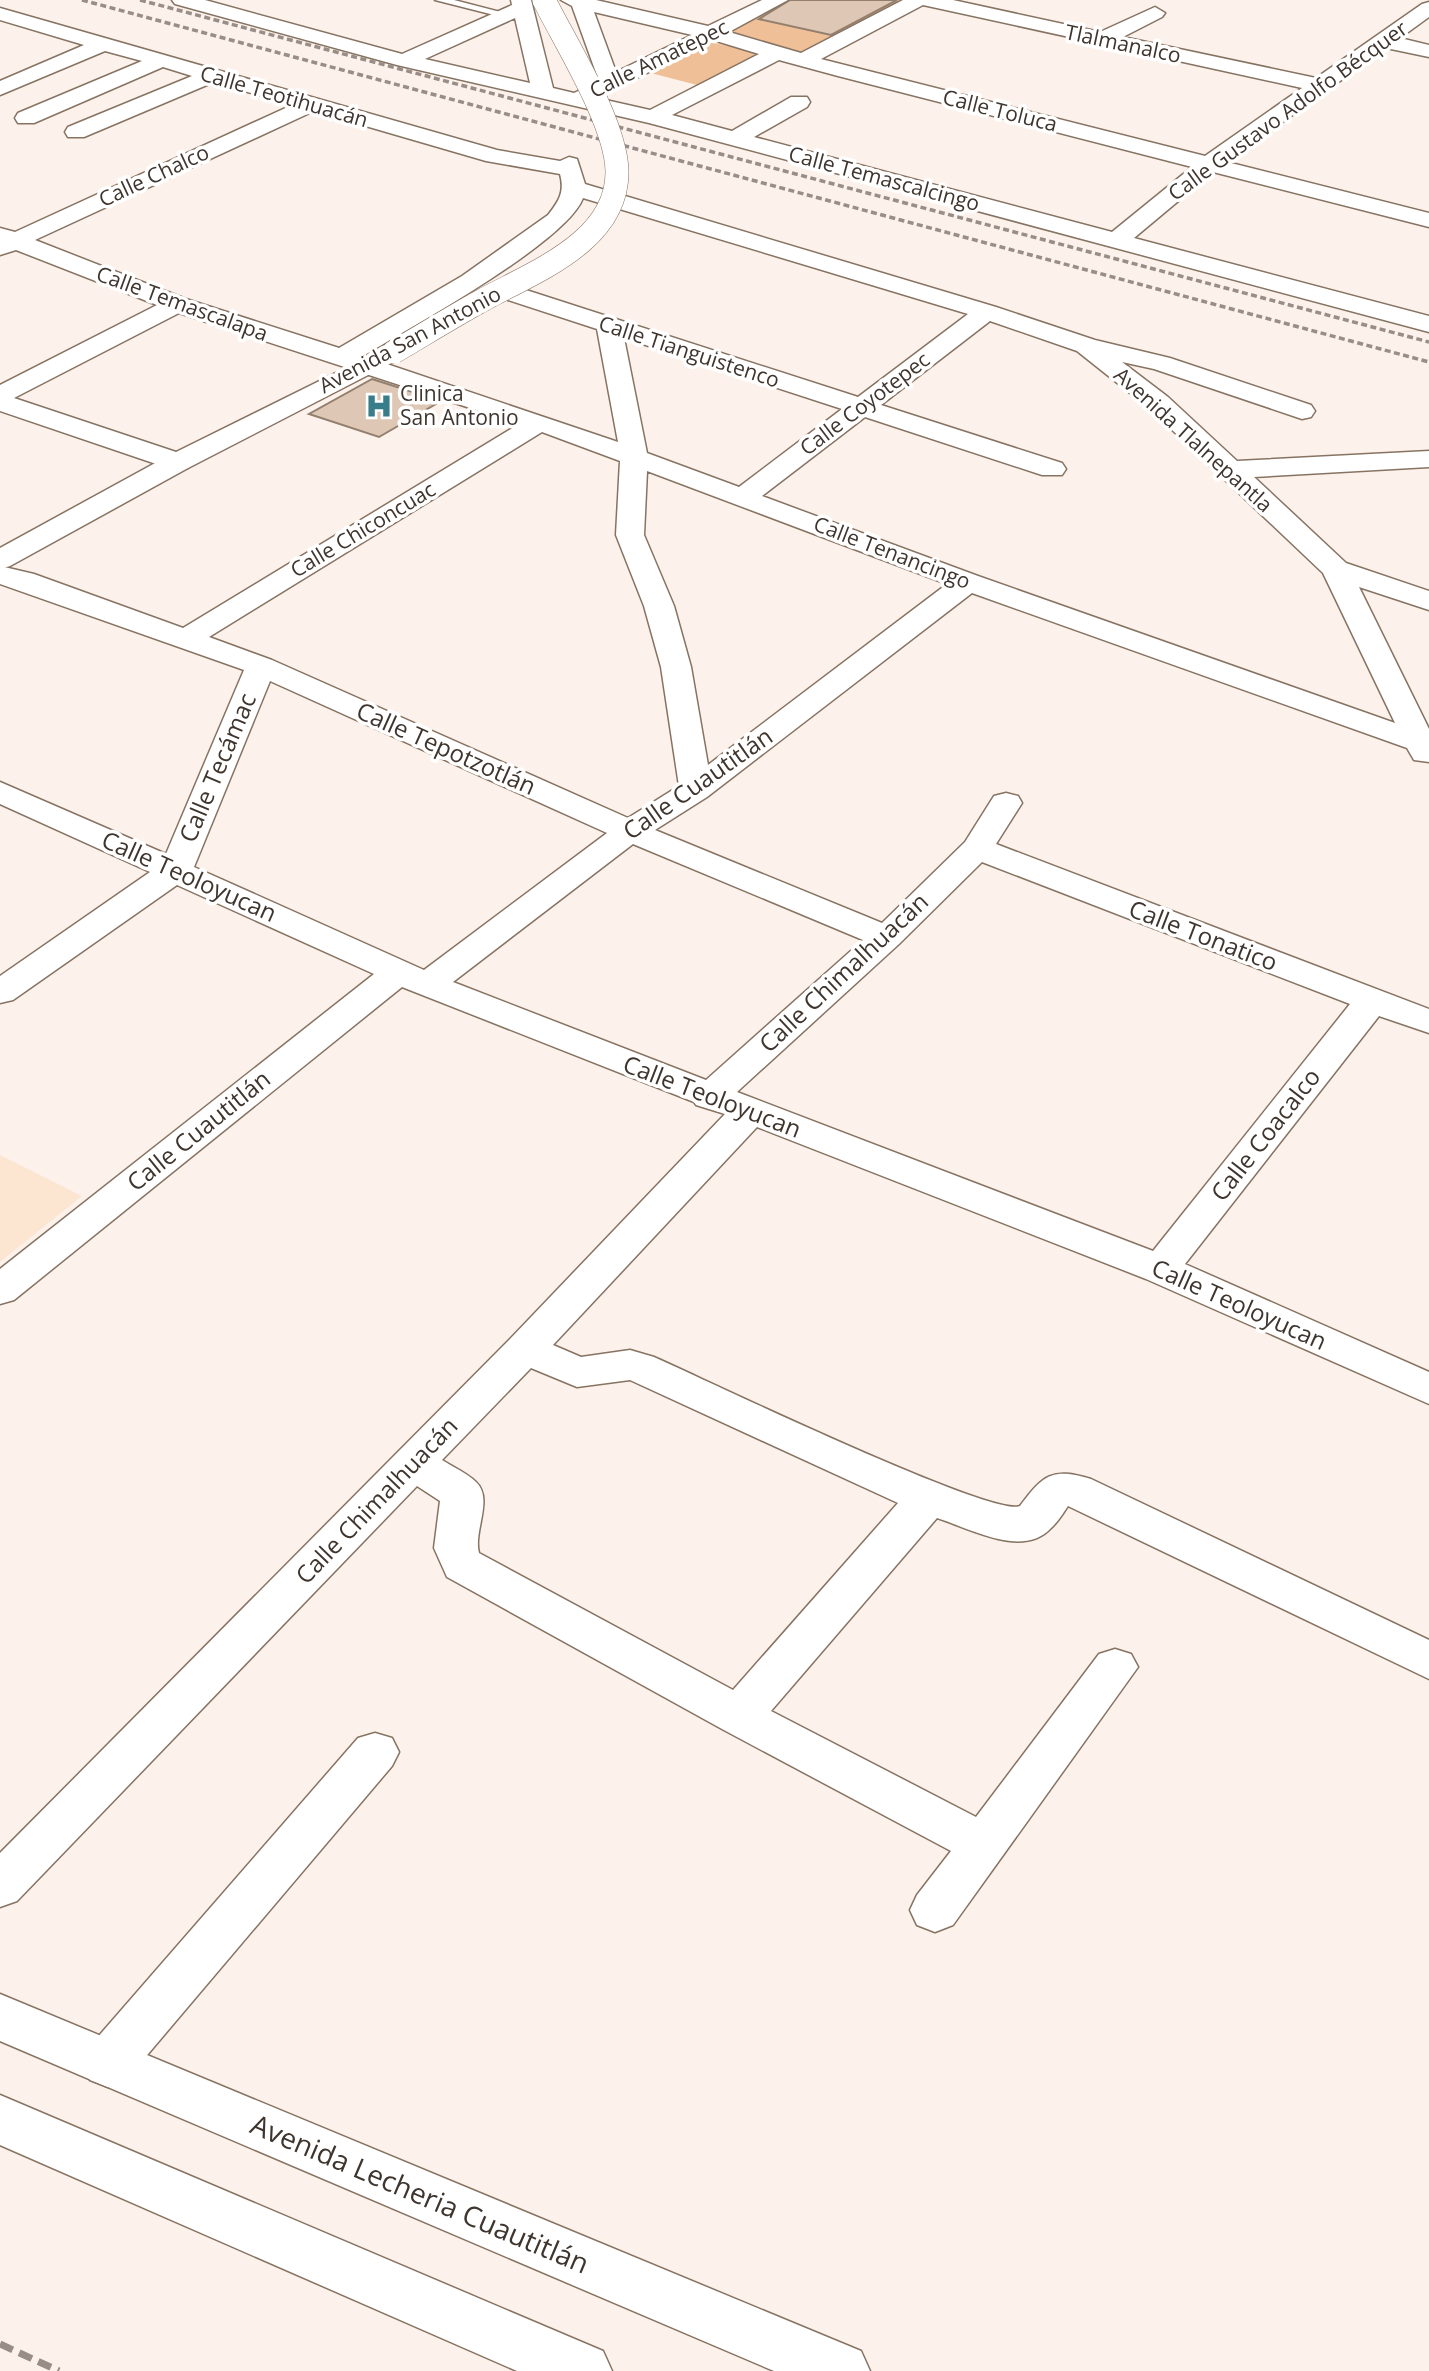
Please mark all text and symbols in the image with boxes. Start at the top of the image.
street label: Calle Amatepec [585,12,733,104]
street label: Calle Gustavo Adolfo Bécquer [1162,14,1413,207]
street label: Tlalmanalco [1063,17,1184,69]
street label: Calle Teotihuacán [197,59,372,133]
street label: Calle Toluca [940,82,1060,138]
street label: Calle Chalco [94,137,213,213]
street label: Calle Temascalcingo [786,139,983,217]
street label: Calle Temascalapa [93,259,272,347]
street label: Avenida San Antonio [314,279,505,399]
street label: Calle Tianguistenco [595,309,783,394]
street label: Calle Coyotepec [794,345,935,461]
street label: Avenida Tlalnepantla [1108,361,1279,518]
place label: Clinica San Antonio [400,379,519,431]
hospital icon: Clinica San Antonio [364,391,394,421]
street label: Calle Chiconcuac [285,475,440,583]
street label: Calle Tenancingo [810,509,975,595]
street label: Calle Tecámac [170,688,263,847]
street label: Calle Tepotzotlán [352,693,541,802]
street label: Calle Cuautitlán [616,719,778,847]
street label: Calle Teoloyucan [97,822,282,929]
street label: Calle Chimalhuacán [751,885,935,1059]
street label: Calle Tonatico [1125,891,1283,978]
street label: Calle Teoloyucan [619,1046,806,1145]
street label: Calle Coacalco [1203,1061,1327,1207]
street label: Calle Cuautitlán [119,1062,277,1198]
street label: Calle Teoloyucan [1147,1250,1332,1357]
street label: Calle Chimalhuacán [288,1409,464,1591]
street label: Avenida Lecheria Cuautitlán [245,2104,595,2282]

